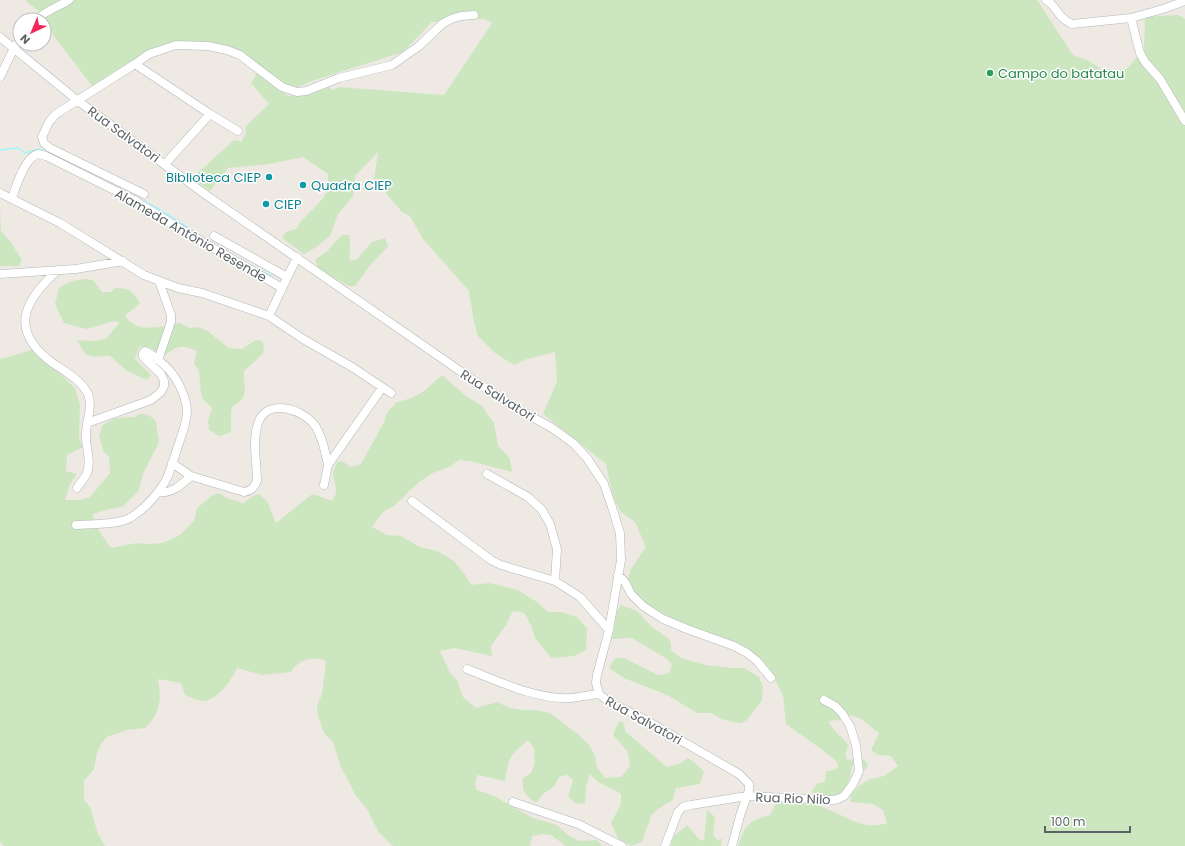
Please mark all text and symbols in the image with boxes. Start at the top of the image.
north arrow [12,12,52,52]
text: N [17,31,34,48]
place label: Campo do batatau [998,64,1124,83]
marker: Campo do batatau [985,68,995,78]
street label: Rua Salvatori [84,102,164,167]
place label: Biblioteca CIEP [166,168,261,187]
marker: Biblioteca CIEP [264,172,274,182]
place label: Quadra CIEP [311,176,392,195]
marker: Quadra CIEP [298,180,308,190]
street label: Alameda Antônio Resende [111,184,270,287]
place label: CIEP [274,195,302,214]
marker: CIEP [261,199,271,209]
street label: Rua Salvatori [457,365,539,426]
street label: Rua Salvatori [602,691,686,749]
street label: Rua Rio Nilo [755,788,831,809]
scale bar [1045,808,1130,834]
text: 100 m [1051,813,1085,830]

